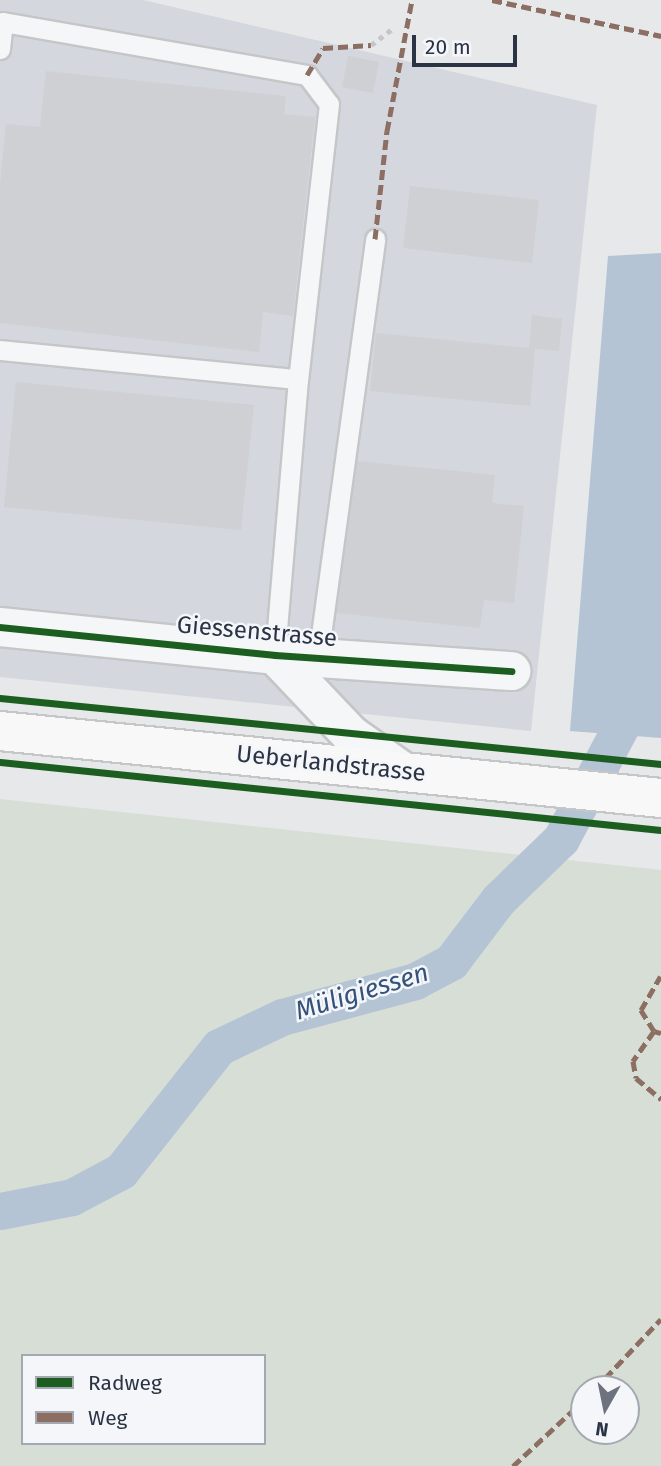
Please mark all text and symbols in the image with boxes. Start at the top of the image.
scale bar [416,21,521,65]
text: 20 m [425,34,471,60]
street label: Giessenstrasse [176,611,338,653]
street label: Ueberlandstrasse [235,740,427,788]
water label: Müligiessen [292,957,432,1027]
legend [21,1354,266,1445]
text: Radweg [88,1370,162,1396]
north arrow [570,1375,640,1445]
text: Weg [88,1405,128,1431]
text: N [594,1417,610,1442]

